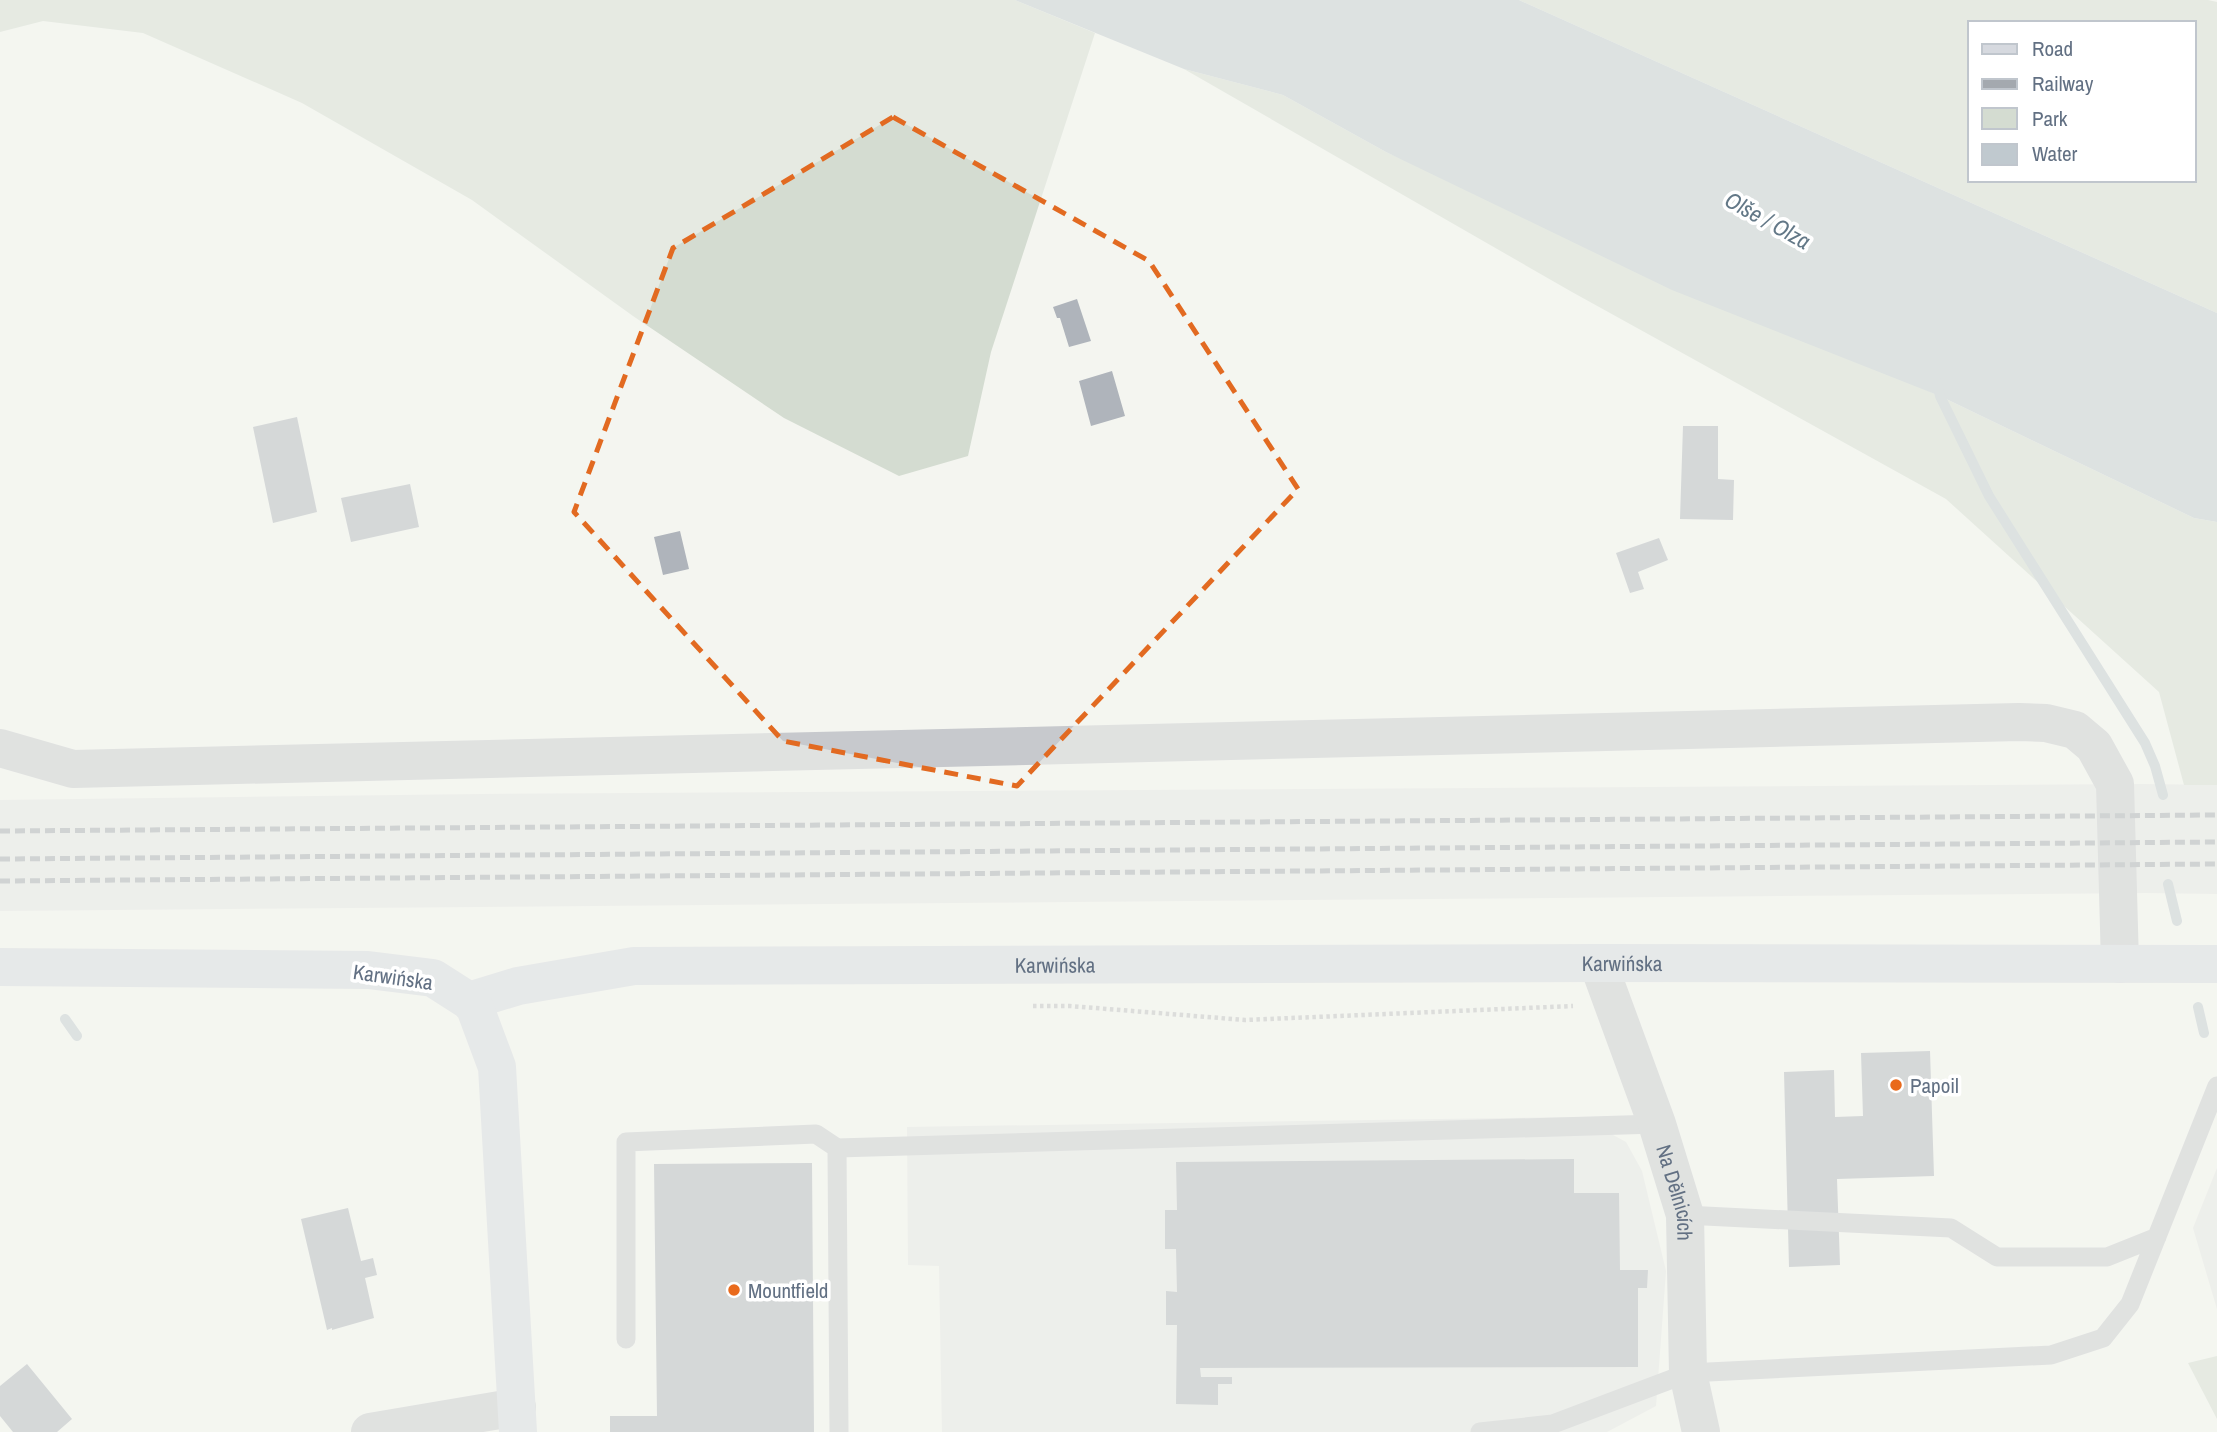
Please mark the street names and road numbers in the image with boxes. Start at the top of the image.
street label: Karwińska [1582,948,1663,978]
street label: Karwińska [1015,950,1096,979]
street label: Karwińska [351,957,435,997]
street label: Na Dělnicích [1650,1141,1700,1241]

